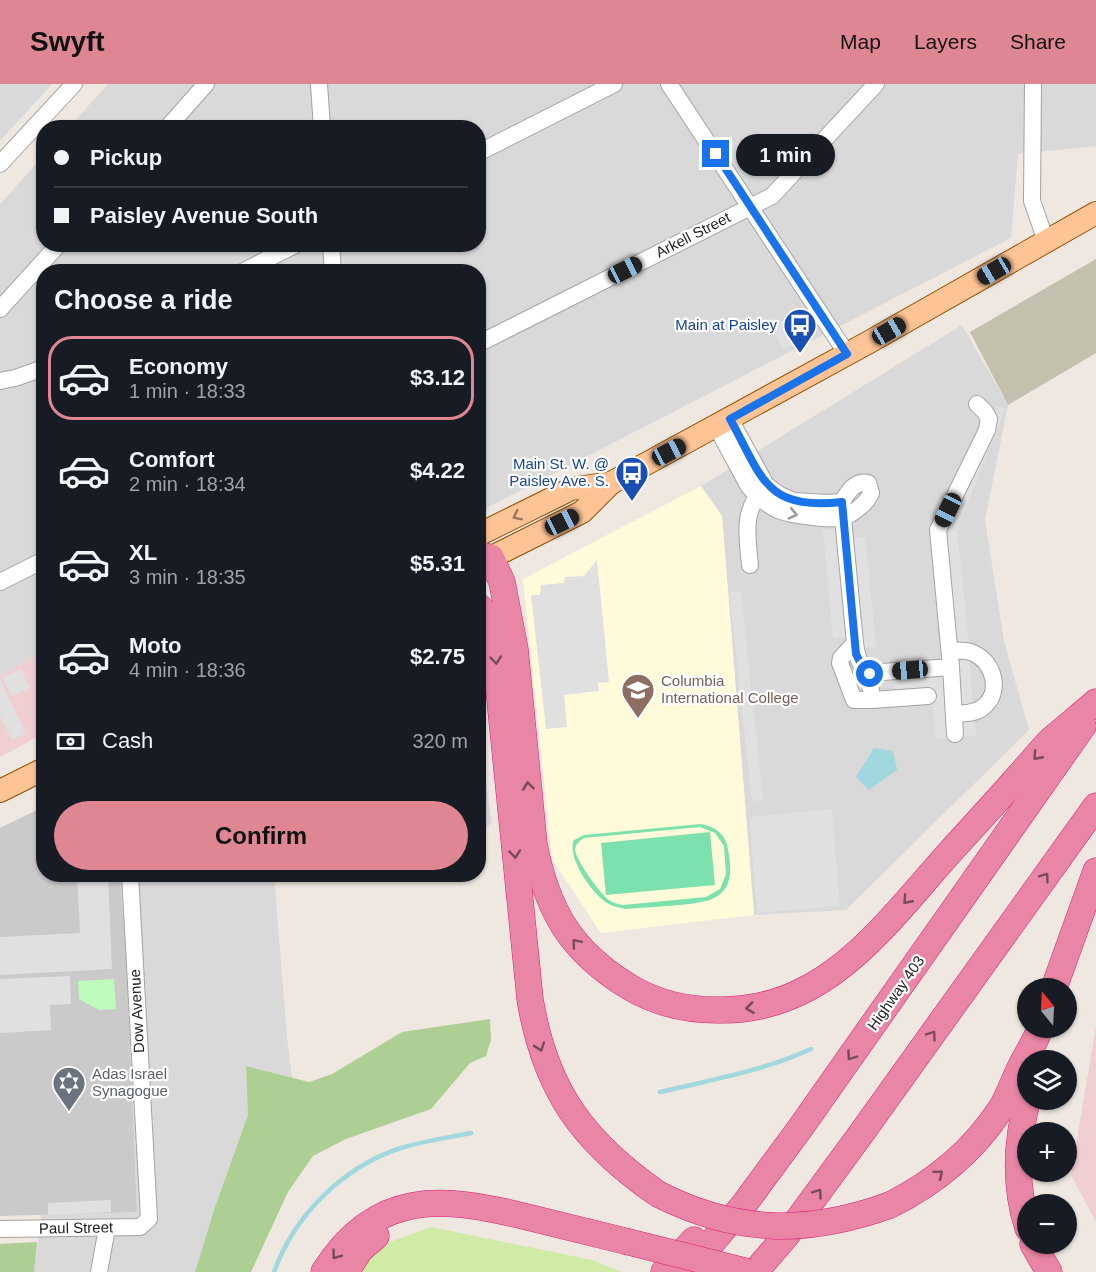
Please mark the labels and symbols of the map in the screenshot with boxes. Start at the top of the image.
callout: 1 min [737,133,836,175]
route end [702,140,729,167]
street label: Arkell Street [653,208,734,261]
car [605,254,645,286]
car [974,254,1014,288]
bus stop icon: Main at Paisley [782,307,818,354]
car [869,314,909,348]
place label: Main at Paisley [675,316,777,333]
car [649,436,689,468]
place label: Main St. W. @ Paisley Ave. S. [509,455,609,489]
bus stop icon: Main St. W. @ Paisley Ave. S. [614,455,650,502]
car [932,490,964,530]
car [542,506,582,538]
one-way arrow [788,507,798,520]
one-way arrow [513,509,523,520]
one-way arrow [489,655,502,664]
car [891,659,929,681]
route start [856,660,883,687]
school or university icon: Columbia International College [620,672,656,719]
place label: Columbia International College [661,672,799,706]
one-way arrow [1034,748,1045,759]
one-way arrow [522,781,535,791]
one-way arrow [508,849,521,858]
one-way arrow [1038,872,1049,883]
one-way arrow [903,894,914,904]
one-way arrow [572,939,583,950]
street label: Highway 403 [864,952,927,1033]
street label: Dow Avenue [126,969,147,1053]
north arrow [1017,978,1077,1038]
one-way arrow [746,1001,755,1014]
one-way arrow [925,1031,936,1042]
one-way arrow [533,1041,546,1052]
one-way arrow [847,1049,858,1060]
synagogue icon: Adas Israel Synagogue [51,1065,87,1112]
place label: Adas Israel Synagogue [92,1065,168,1099]
one-way arrow [932,1171,943,1182]
one-way arrow [811,1189,822,1200]
street label: Paul Street [39,1218,114,1237]
one-way arrow [332,1248,343,1259]

